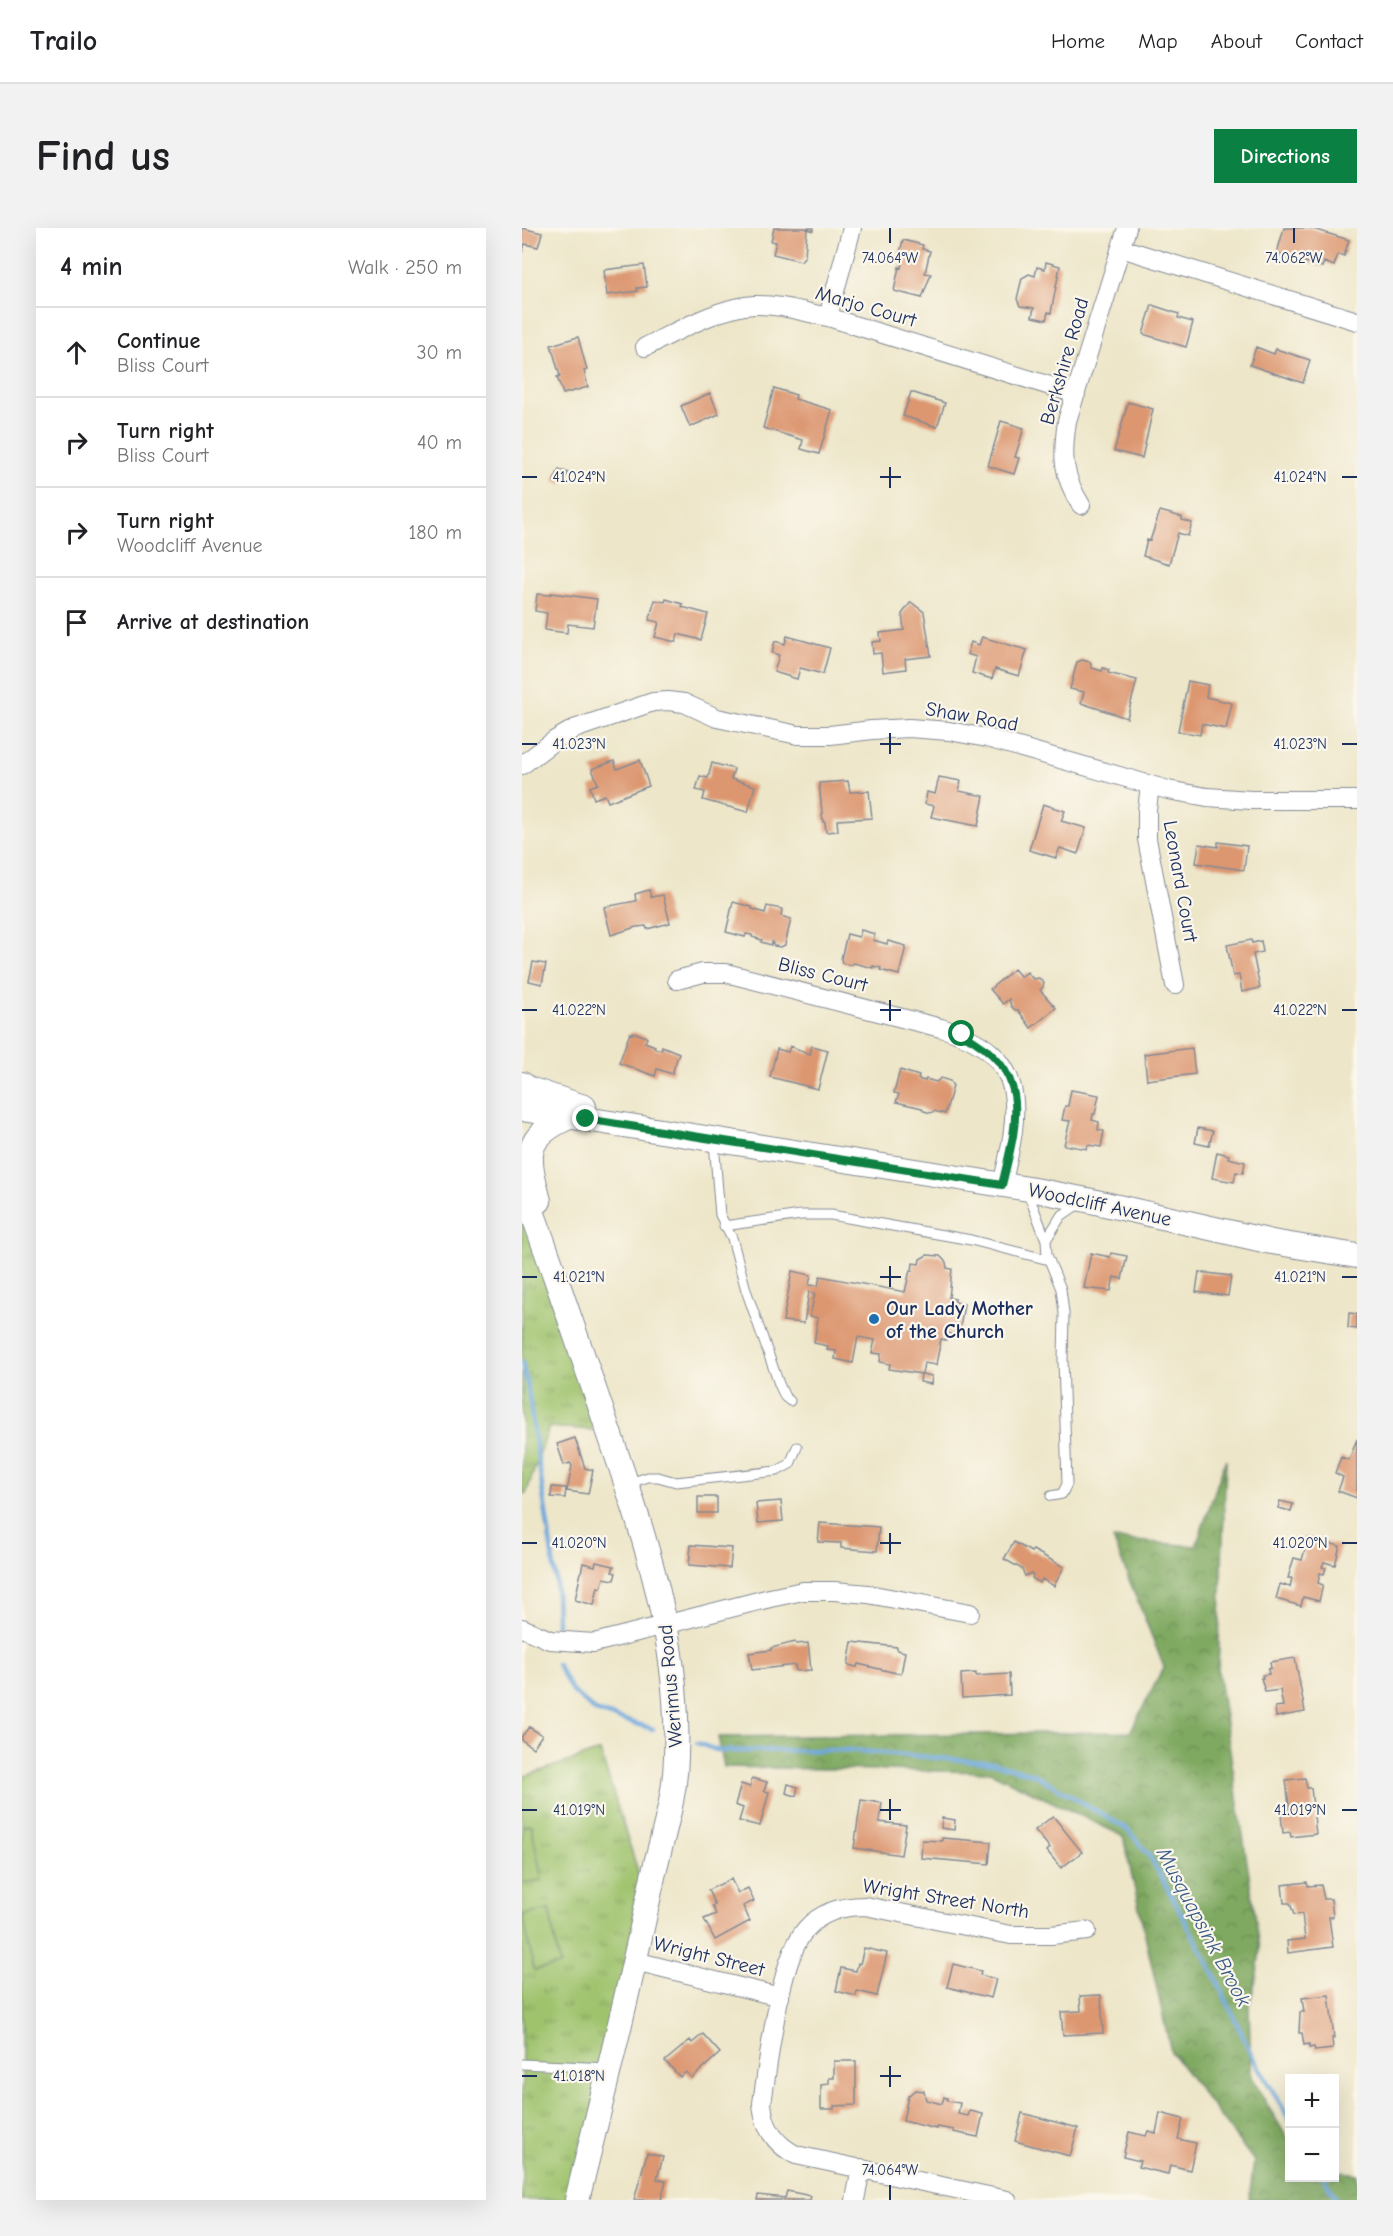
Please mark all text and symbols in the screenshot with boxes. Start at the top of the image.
text: Trailo [30,25,97,57]
text: Home [1051,29,1105,53]
text: Map [1138,29,1178,53]
text: About [1211,29,1262,53]
text: Contact [1295,29,1363,53]
button: Directions [1214,129,1357,183]
text: Find us [36,132,170,181]
text: 74.064°W [862,249,918,267]
text: 74.062°W [1265,249,1323,267]
text: 4 min [60,252,123,282]
text: Walk · 250 m [348,256,462,279]
street label: Marjo Court [813,281,920,332]
street label: Berkshire Road [1035,295,1094,427]
text: Continue [117,328,200,354]
icon: ahead [60,336,93,369]
text: 30 m [416,341,462,364]
text: Bliss Court [117,354,208,377]
text: Turn right [117,418,214,444]
icon: right [60,426,93,459]
text: 40 m [417,431,462,454]
text: Bliss Court [117,444,208,467]
text: 41.024°N [552,468,606,486]
text: 41.024°N [1273,468,1327,486]
text: Turn right [117,508,214,534]
icon: right [60,516,93,549]
text: 180 m [408,521,462,544]
text: Woodcliff Avenue [117,534,263,557]
icon: arrive [60,606,93,639]
text: Arrive at destination [117,609,309,635]
street label: Shaw Road [924,697,1020,736]
text: 41.023°N [552,735,606,753]
text: 41.023°N [1273,735,1327,753]
street label: Leonard Court [1159,819,1203,945]
street label: Bliss Court [776,952,871,997]
text: 41.022°N [552,1001,606,1019]
text: 41.022°N [1273,1001,1327,1019]
route start [948,1020,974,1046]
route end [572,1105,598,1131]
street label: Woodcliff Avenue [1026,1178,1174,1231]
text: 41.021°N [553,1268,605,1286]
text: 41.021°N [1274,1268,1326,1286]
place label: Our Lady Mother of the Church [886,1297,1033,1343]
marker: Our Lady Mother of the Church [867,1312,881,1326]
text: 41.020°N [551,1534,607,1552]
text: 41.020°N [1272,1534,1328,1552]
street label: Werimus Road [654,1623,687,1748]
text: 41.019°N [553,1801,605,1819]
text: 41.019°N [1274,1801,1326,1819]
water label: Musquapsink Brook [1151,1842,1256,2011]
street label: Wright Street North [861,1874,1031,1923]
street label: Wright Street [651,1932,768,1982]
text: 41.018°N [553,2067,605,2085]
map controls [1285,2074,1339,2182]
button: + [1285,2074,1339,2128]
button: − [1285,2128,1339,2182]
text: 74.064°W [862,2161,918,2179]

